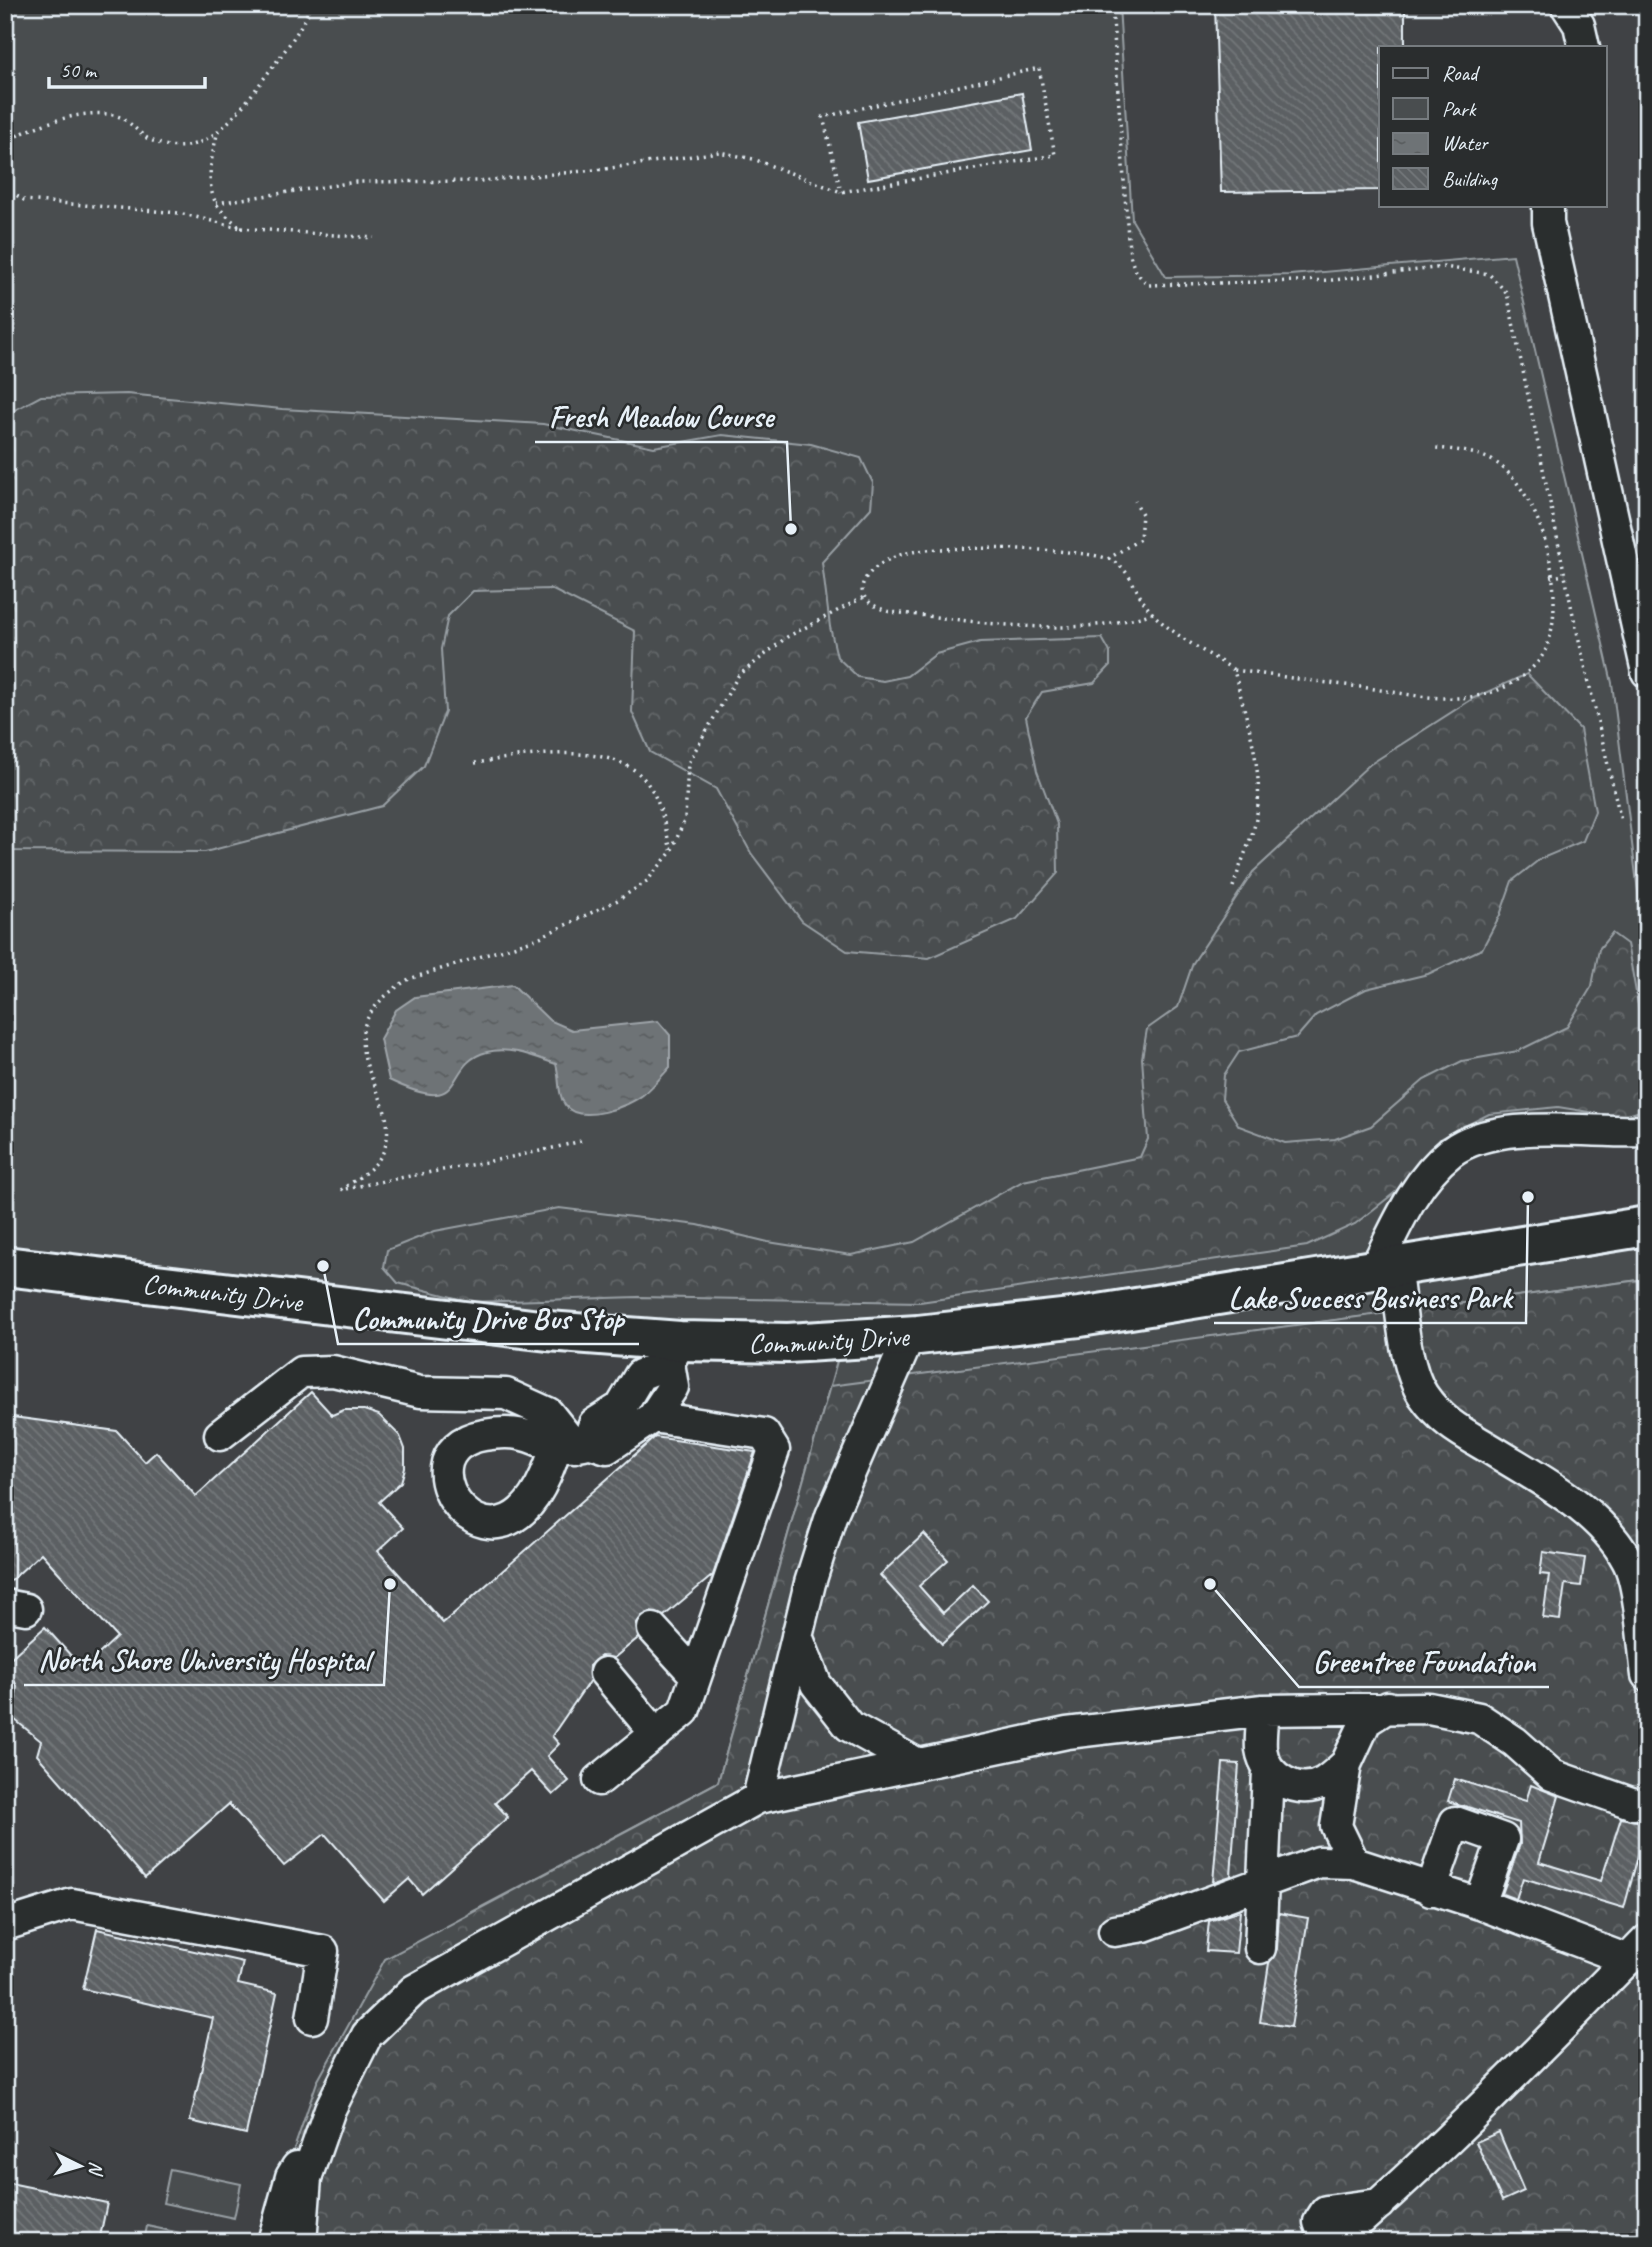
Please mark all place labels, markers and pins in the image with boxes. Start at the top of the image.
callout: Fresh Meadow Course [535,391,787,442]
callout: Lake Success Business Park [1214,1272,1526,1323]
callout: Community Drive Bus Stop [338,1293,639,1344]
callout: North Shore University Hospital [24,1634,384,1685]
callout: Greentree Foundation [1299,1636,1549,1687]

